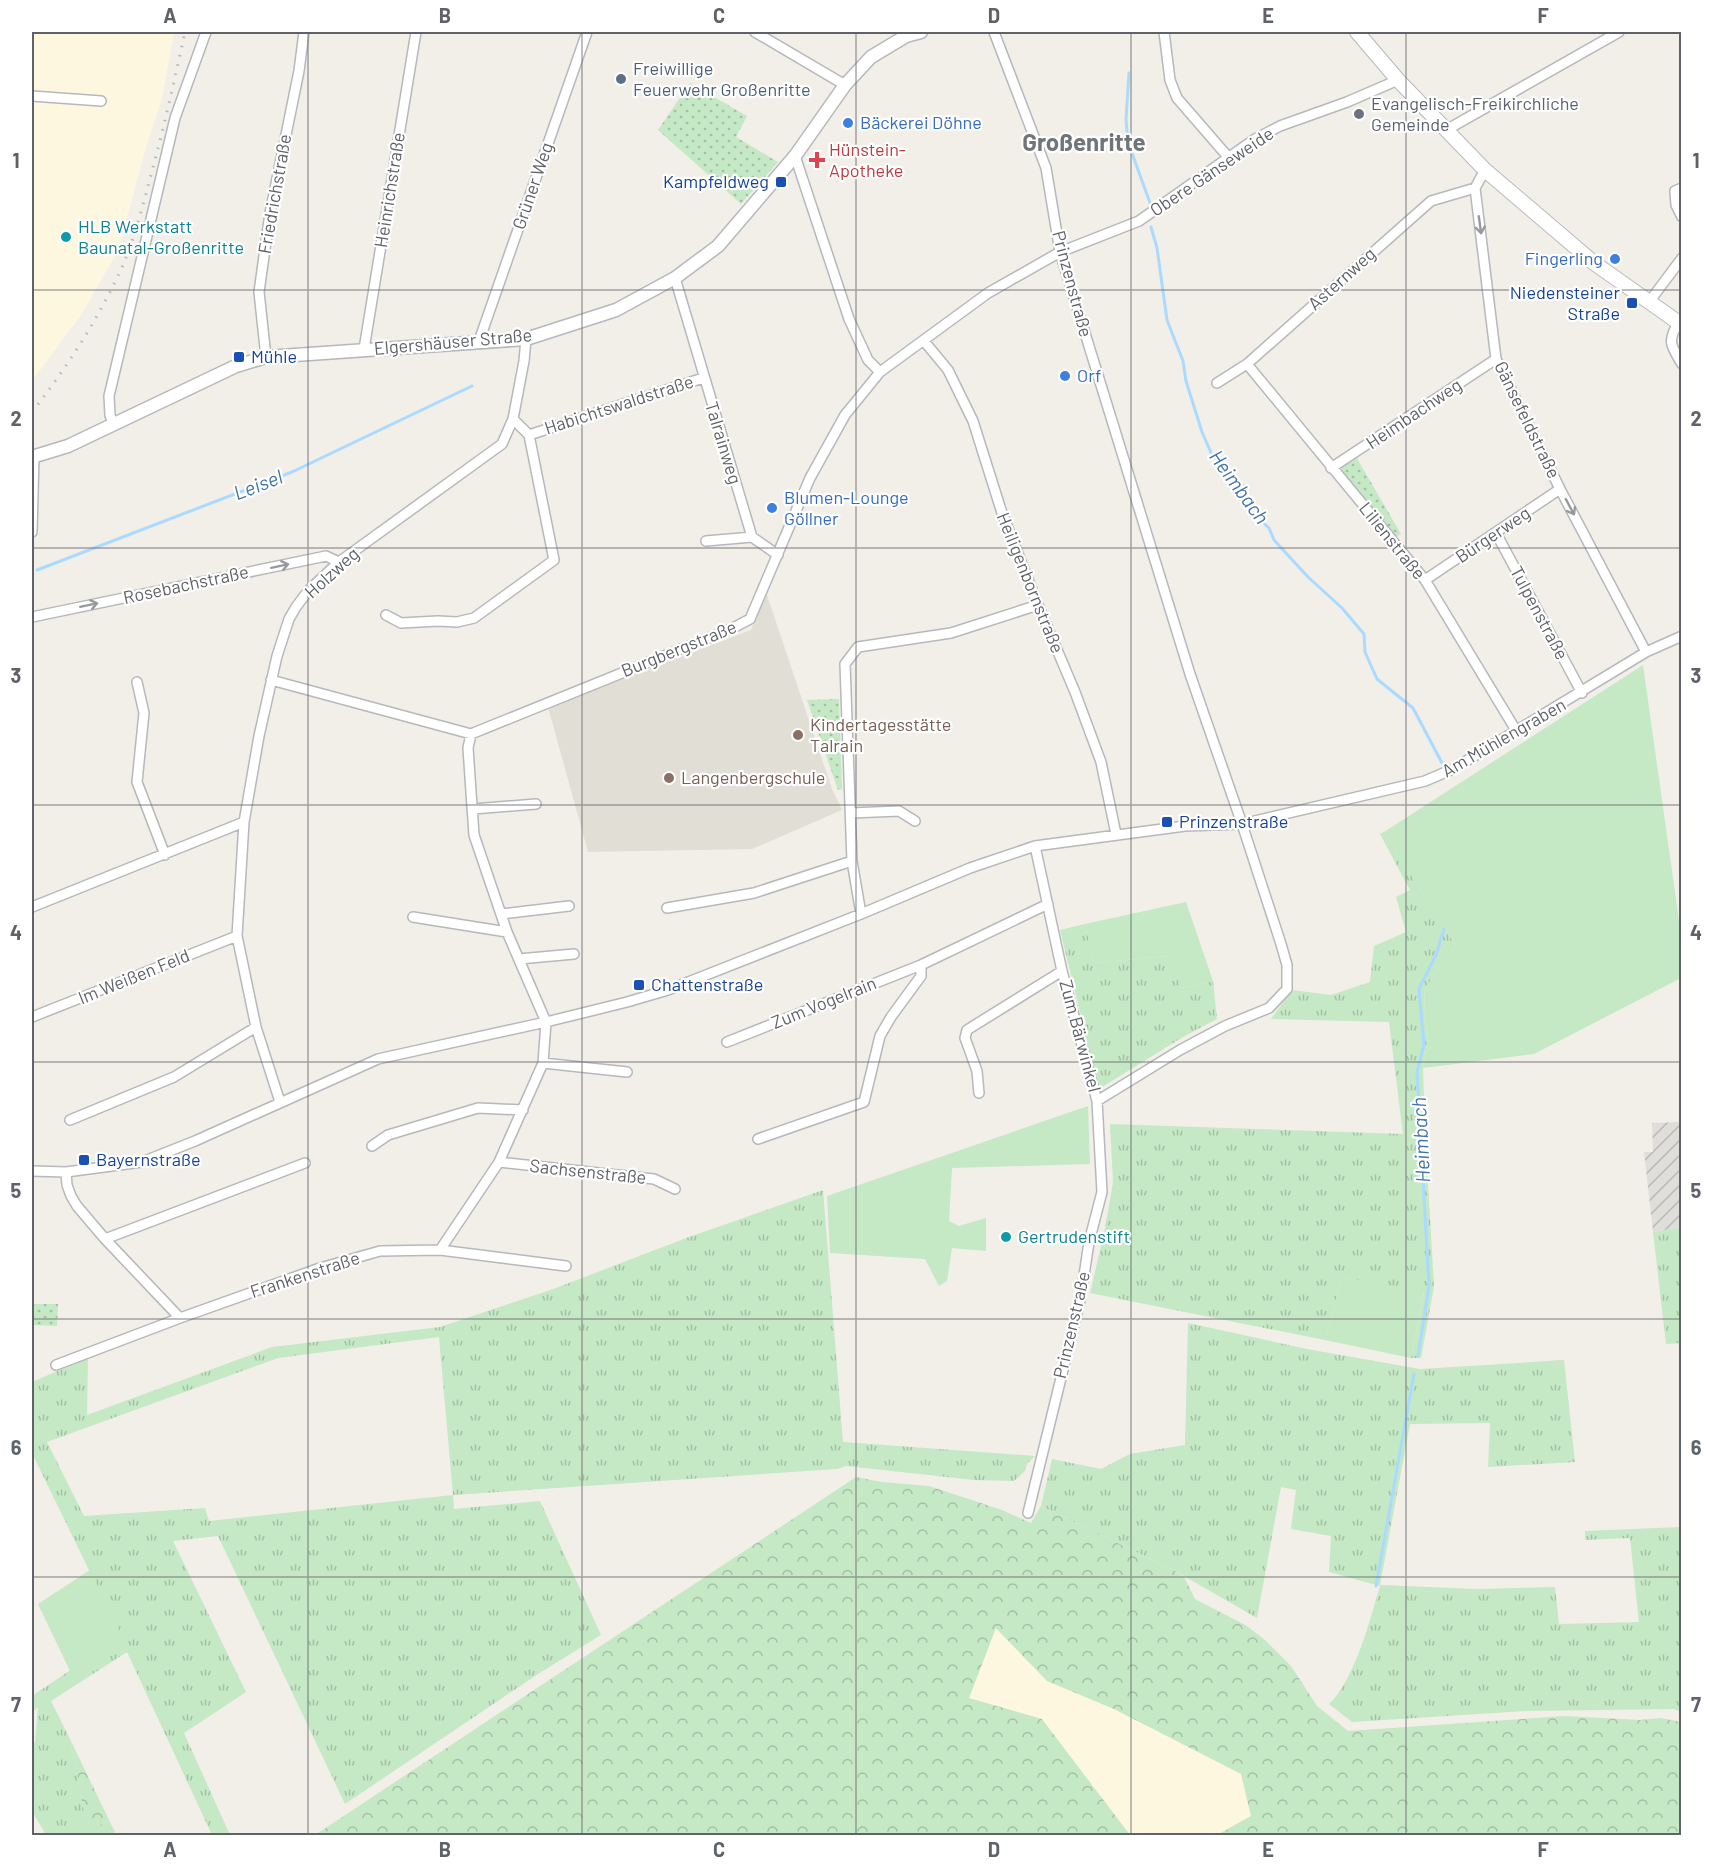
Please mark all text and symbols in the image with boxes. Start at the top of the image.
text: A [163,3,177,27]
text: B [439,3,451,27]
text: C [713,3,725,27]
text: D [988,3,1000,27]
text: E [1262,3,1274,27]
text: F [1537,3,1549,27]
place label: Freiwillige Feuerwehr Großenritte [633,57,811,100]
marker: Freiwillige Feuerwehr Großenritte [614,72,628,86]
place label: Evangelisch-Freikirchliche Gemeinde [1371,92,1579,135]
marker: Evangelisch-Freikirchliche Gemeinde [1352,107,1366,121]
place label: Bäckerei Döhne [860,111,982,133]
marker: Bäckerei Döhne [841,116,855,130]
street label: Obere Gänseweide [1146,122,1277,221]
district label: Großenritte [1022,127,1146,156]
street label: Heinrichstraße [369,131,409,249]
street label: Friedrichstraße [253,132,295,255]
place label: Hünstein- Apotheke [829,138,906,181]
street label: Grüner Weg [507,139,557,232]
text: 1 [12,148,20,172]
text: 1 [1692,148,1700,172]
marker: Hünstein- Apotheke [810,153,824,167]
place label: Kampfeldweg [663,170,769,192]
marker: Kampfeldweg [774,175,788,189]
place label: HLB Werkstatt Baunatal-Großenritte [78,215,244,258]
one-way arrow [1474,215,1485,235]
street label: Prinzenstraße [1048,228,1098,339]
marker: HLB Werkstatt Baunatal-Großenritte [59,230,73,244]
street label: Asternweg [1303,242,1380,314]
place label: Fingerling [1525,247,1603,269]
marker: Fingerling [1608,252,1622,266]
place label: Niedensteiner Straße [1510,281,1620,324]
marker: Niedensteiner Straße [1625,296,1639,310]
street label: Elgershäuser Straße [373,323,533,359]
place label: Mühle [251,345,297,367]
marker: Mühle [232,350,246,364]
street label: Gänsefeldstraße [1490,357,1566,482]
place label: Orf [1077,364,1101,386]
marker: Orf [1058,369,1072,383]
street label: Habichtswaldstraße [541,370,696,439]
street label: Heimbachweg [1361,373,1465,453]
street label: Talrainweg [701,399,747,487]
text: 2 [10,406,22,430]
text: 2 [1690,406,1702,430]
water label: Heimbach [1205,445,1275,528]
water label: Leisel [230,464,286,504]
place label: Blumen-Lounge Göllner [784,486,909,529]
street label: Lilienstraße [1355,497,1431,584]
one-way arrow [1565,497,1576,515]
marker: Blumen-Lounge Göllner [765,501,779,515]
street label: Bürgerweg [1451,501,1534,567]
street label: Heiligenbornstraße [993,509,1069,656]
street label: Holzweg [300,542,363,602]
street label: Rosebachstraße [121,560,251,608]
one-way arrow [270,560,289,571]
street label: Tulpenstraße [1506,562,1574,663]
one-way arrow [79,599,98,610]
street label: Burgbergstraße [618,615,739,681]
text: 3 [11,663,21,687]
text: 3 [1691,663,1701,687]
street label: Am Mühlengraben [1438,693,1569,782]
place label: Kindertagesstätte Talrain [810,713,951,756]
marker: Kindertagesstätte Talrain [791,728,805,742]
place label: Langenbergschule [681,766,825,788]
marker: Langenbergschule [662,771,676,785]
place label: Prinzenstraße [1179,810,1288,832]
marker: Prinzenstraße [1160,815,1174,829]
text: 4 [10,920,22,944]
text: 4 [1690,920,1702,944]
street label: Im Weißen Feld [75,944,193,1008]
street label: Zum Vogelrain [768,971,879,1033]
place label: Chattenstraße [651,973,763,995]
street label: Zum Bärwinkel [1055,977,1106,1094]
marker: Chattenstraße [632,978,646,992]
water label: Heimbach [1406,1097,1434,1183]
place label: Bayernstraße [96,1148,201,1170]
marker: Bayernstraße [77,1153,91,1167]
street label: Sachsenstraße [529,1154,648,1188]
text: 5 [11,1178,22,1202]
text: 5 [1691,1178,1702,1202]
place label: Gertrudenstift [1018,1225,1130,1247]
marker: Gertrudenstift [999,1230,1013,1244]
street label: Frankenstraße [247,1246,362,1302]
street label: Prinzenstraße [1048,1269,1094,1381]
text: 6 [11,1435,22,1459]
text: 6 [1691,1435,1702,1459]
text: 7 [11,1692,21,1716]
text: 7 [1691,1692,1701,1716]
text: A [163,1837,177,1861]
text: B [439,1837,451,1861]
text: C [713,1837,725,1861]
text: D [988,1837,1000,1861]
text: E [1262,1837,1274,1861]
text: F [1537,1837,1549,1861]

